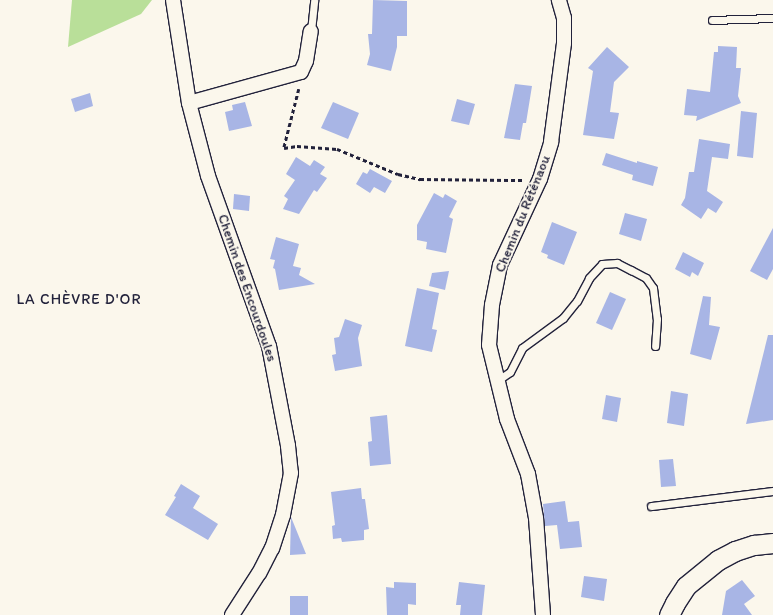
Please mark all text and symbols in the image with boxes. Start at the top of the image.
street label: Chemin du Réténaou [492,153,554,275]
street label: Chemin des Encourdoules [214,212,280,364]
district label: LA CHÈVRE D'OR [16,291,142,309]

